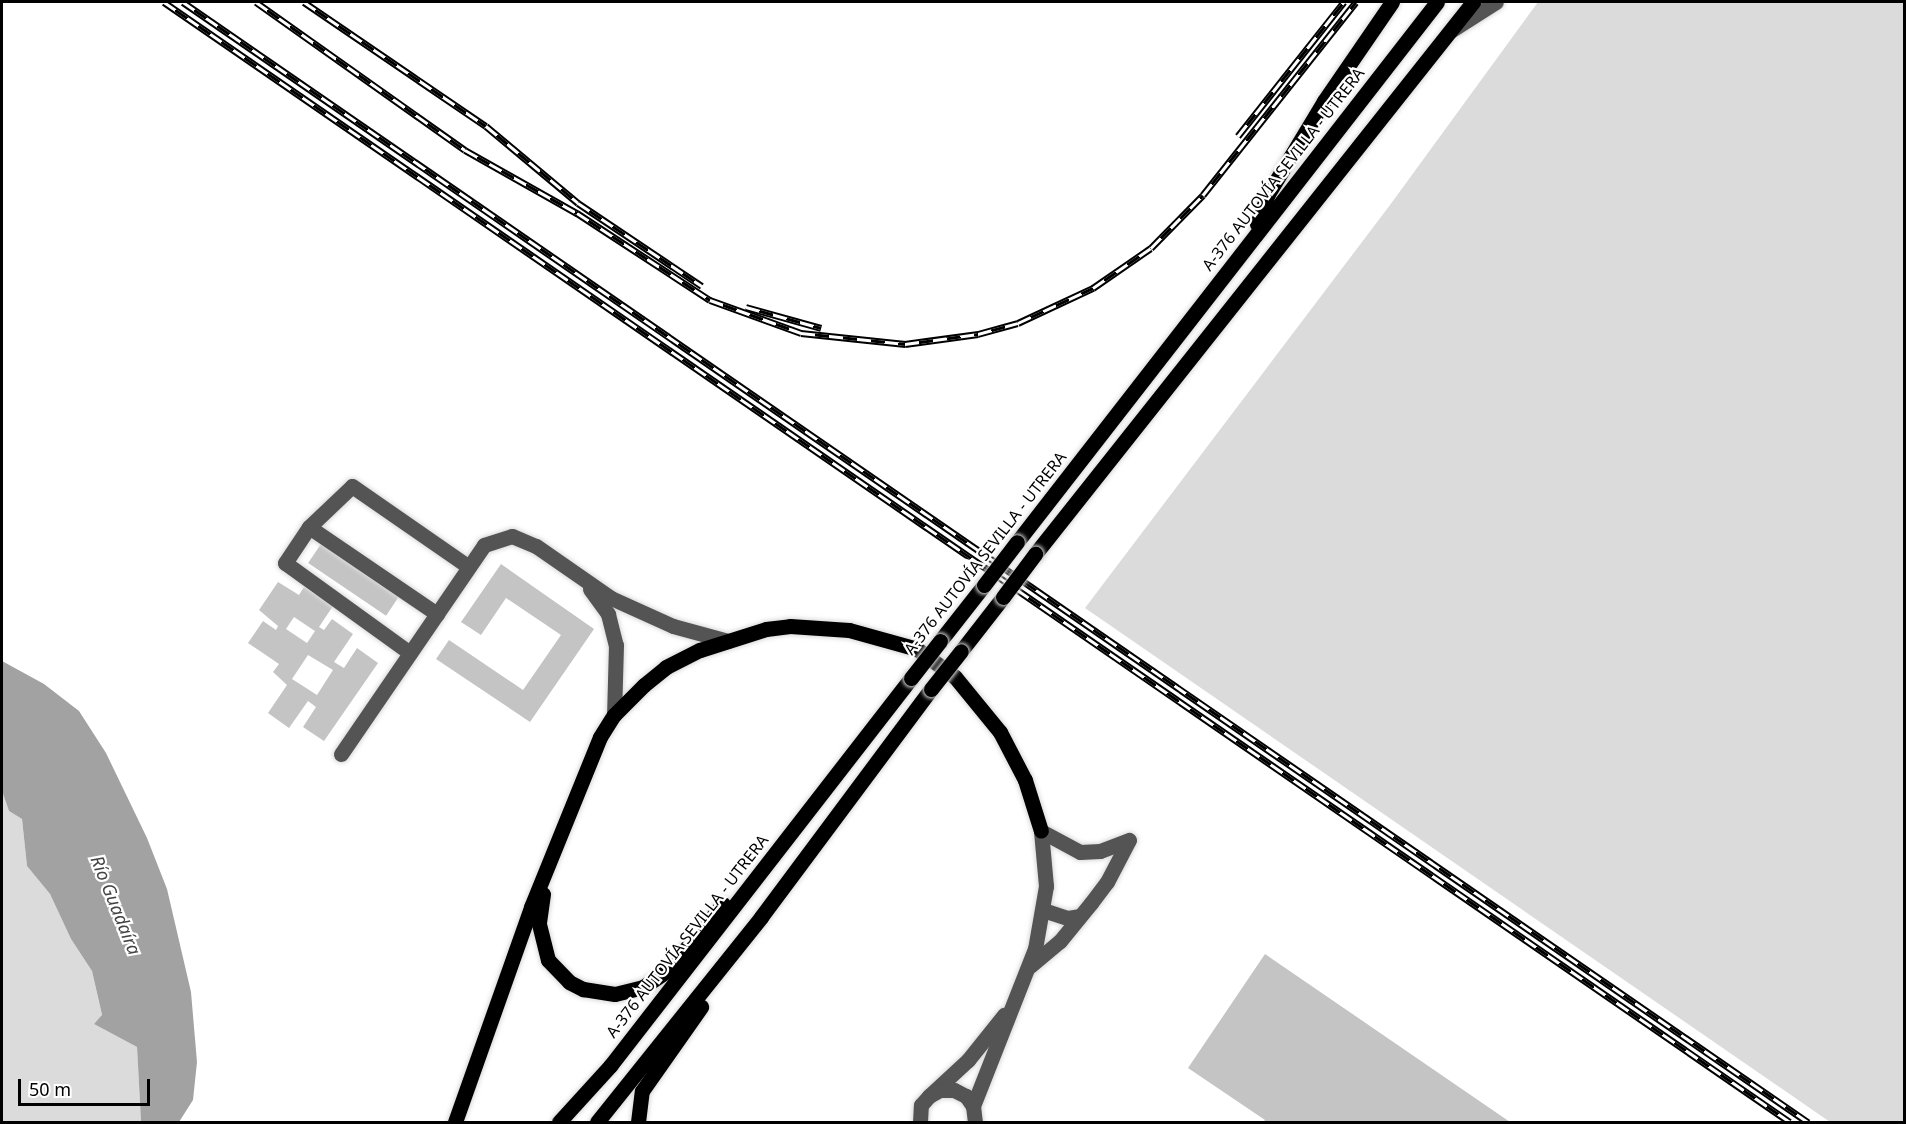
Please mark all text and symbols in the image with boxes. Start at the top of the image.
street label: A-376 AUTOVÍA SEVILLA - UTRERA [1198,64,1368,274]
street label: A-376 AUTOVÍA SEVILLA - UTRERA [900,448,1070,658]
street label: A-376 AUTOVÍA SEVILLA - UTRERA [602,831,772,1041]
water label: Río Guadaíra [86,852,146,958]
scale bar [21,1067,153,1105]
text: 50 m [29,1077,71,1101]

